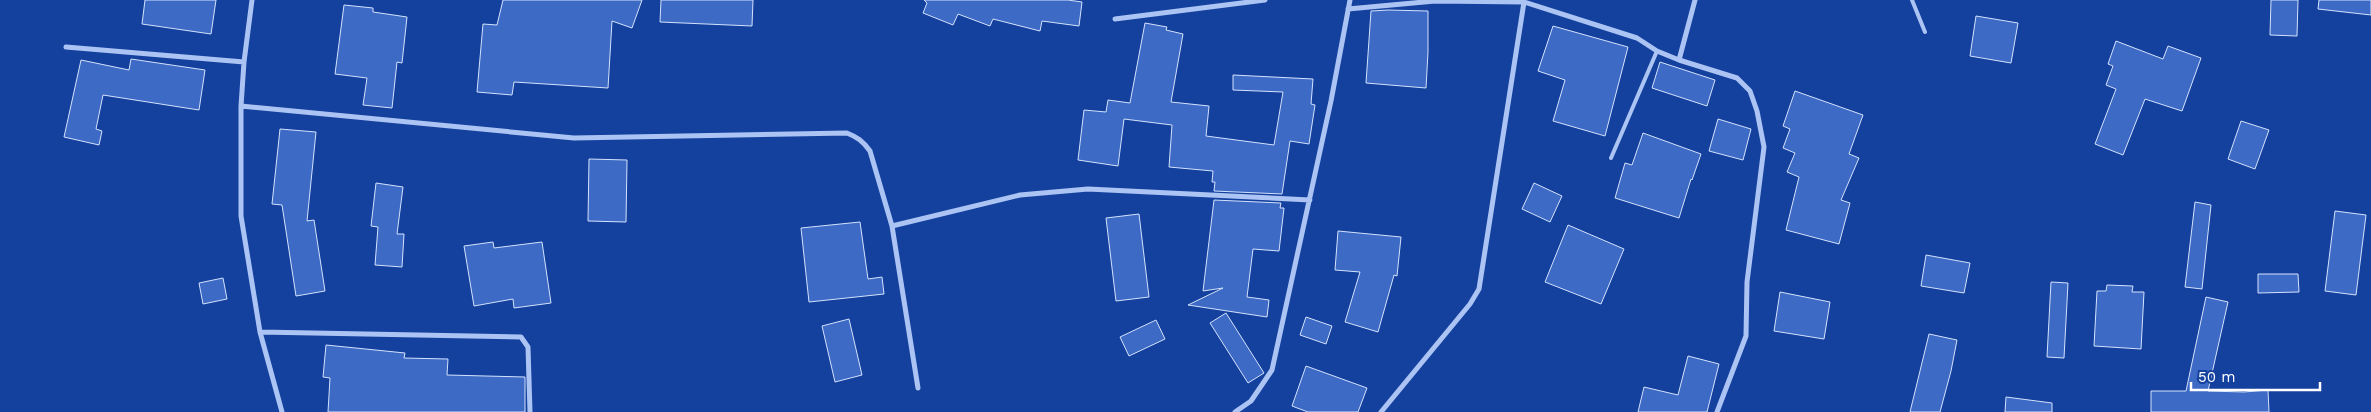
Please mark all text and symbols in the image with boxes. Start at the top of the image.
scale bar [2191,360,2320,392]
text: 50 m [2198,368,2235,386]

